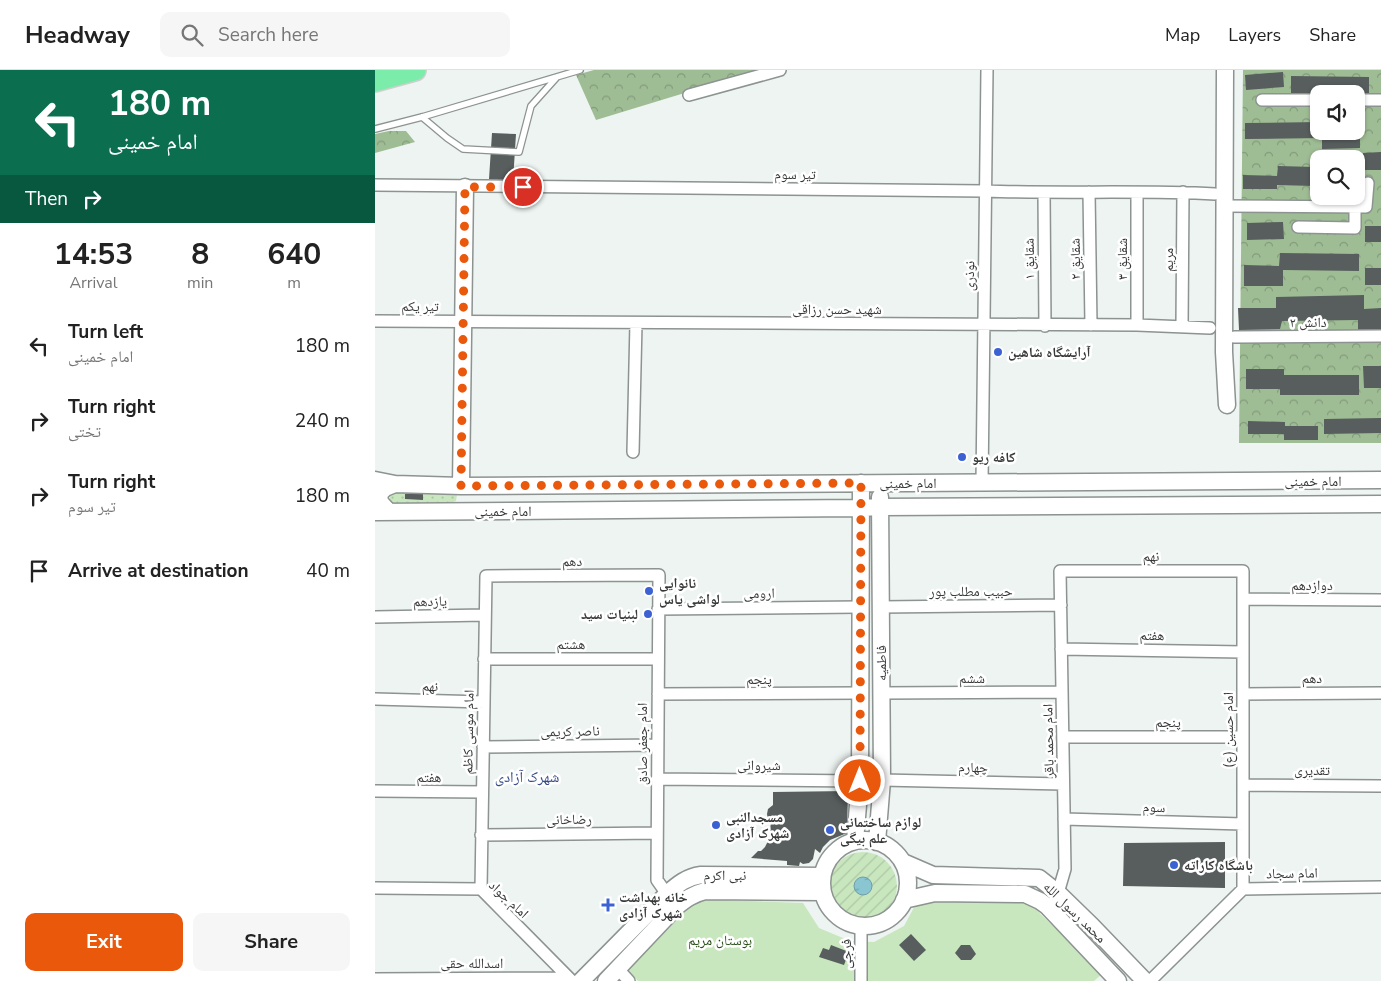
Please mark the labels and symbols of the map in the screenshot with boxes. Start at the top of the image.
street label: تیر سوم [774,165,816,184]
pin [502,166,544,208]
street label: شقایق ۱ [1020,238,1039,280]
street label: شقایق ۲ [1066,238,1085,280]
street label: شقایق ۳ [1113,238,1132,280]
street label: مریم [1159,248,1178,272]
street label: نوذری [960,261,979,291]
street label: تیر یکم [401,297,439,316]
street label: شهید حسن رزاقی [792,300,882,319]
street label: دانش ۲ [1289,313,1327,332]
place label: آرایشگاه شاهین [1008,343,1091,362]
marker: آرایشگاه شاهین [992,346,1004,358]
place label: کافه ریو [972,448,1015,467]
marker: کافه ریو [956,451,968,463]
street label: امام خمینی [1284,472,1342,491]
street label: امام خمینی [879,474,937,493]
street label: امام خمینی [474,502,532,521]
street label: نهم [1143,547,1159,566]
street label: دهم [562,552,583,571]
place label: نانوایی لواشی یاس [659,574,720,609]
street label: دوازدهم [1291,576,1333,595]
street label: حبیب مطلب پور [928,582,1013,601]
street label: ارومی [743,584,775,603]
marker: نانوایی لواشی یاس [643,585,655,597]
street label: یازدهم [413,592,447,611]
place label: لبنیات سید [581,605,638,624]
marker: لبنیات سید [642,608,654,620]
street label: هفتم [1139,626,1165,645]
street label: هشتم [557,635,585,654]
street label: فاطمیه [872,645,891,681]
street label: ششم [959,669,985,688]
street label: دهم [1302,669,1322,688]
street label: پنجم [746,670,772,689]
street label: نهم [422,677,439,696]
street label: امام موسی کاظم [458,689,479,775]
street label: امام حسین (ع) [1219,692,1238,768]
street label: امام جعفر صادق [633,703,652,785]
street label: امام محمد باقر [1038,704,1059,779]
street label: پنجم [1155,713,1181,732]
street label: ناصر کریمی [540,721,600,742]
position arrow [833,754,885,806]
street label: شیروانی [737,756,781,775]
street label: چهارم [958,758,988,777]
street label: تقدیری [1294,761,1330,780]
district label: شهرک آزادی [495,767,559,787]
street label: هفتم [417,768,441,787]
street label: سوم [1142,798,1166,817]
place label: مسجدالنبی شهرک آزادی [726,808,789,843]
street label: رضاخانی [546,810,592,829]
place label: لوازم ساختمانی علم بیگی [840,813,921,848]
marker: مسجدالنبی شهرک آزادی [710,819,722,831]
marker: لوازم ساختمانی علم بیگی [824,824,836,836]
place label: باشگاه کاراته [1184,856,1253,875]
marker: باشگاه کاراته [1168,859,1180,871]
street label: امام سجاد [1266,864,1318,883]
street label: نبی اکرم [704,866,747,885]
street label: امام جواد [485,876,533,923]
street label: محمد رسول الله [1039,877,1110,947]
place label: خانه بهداشت شهرک آزادی [619,888,688,923]
marker: خانه بهداشت شهرک آزادی [601,898,615,912]
park label: بوستان مریم [688,931,752,950]
street label: فرجی [837,939,856,969]
street label: اسدالله حقی [441,954,503,973]

